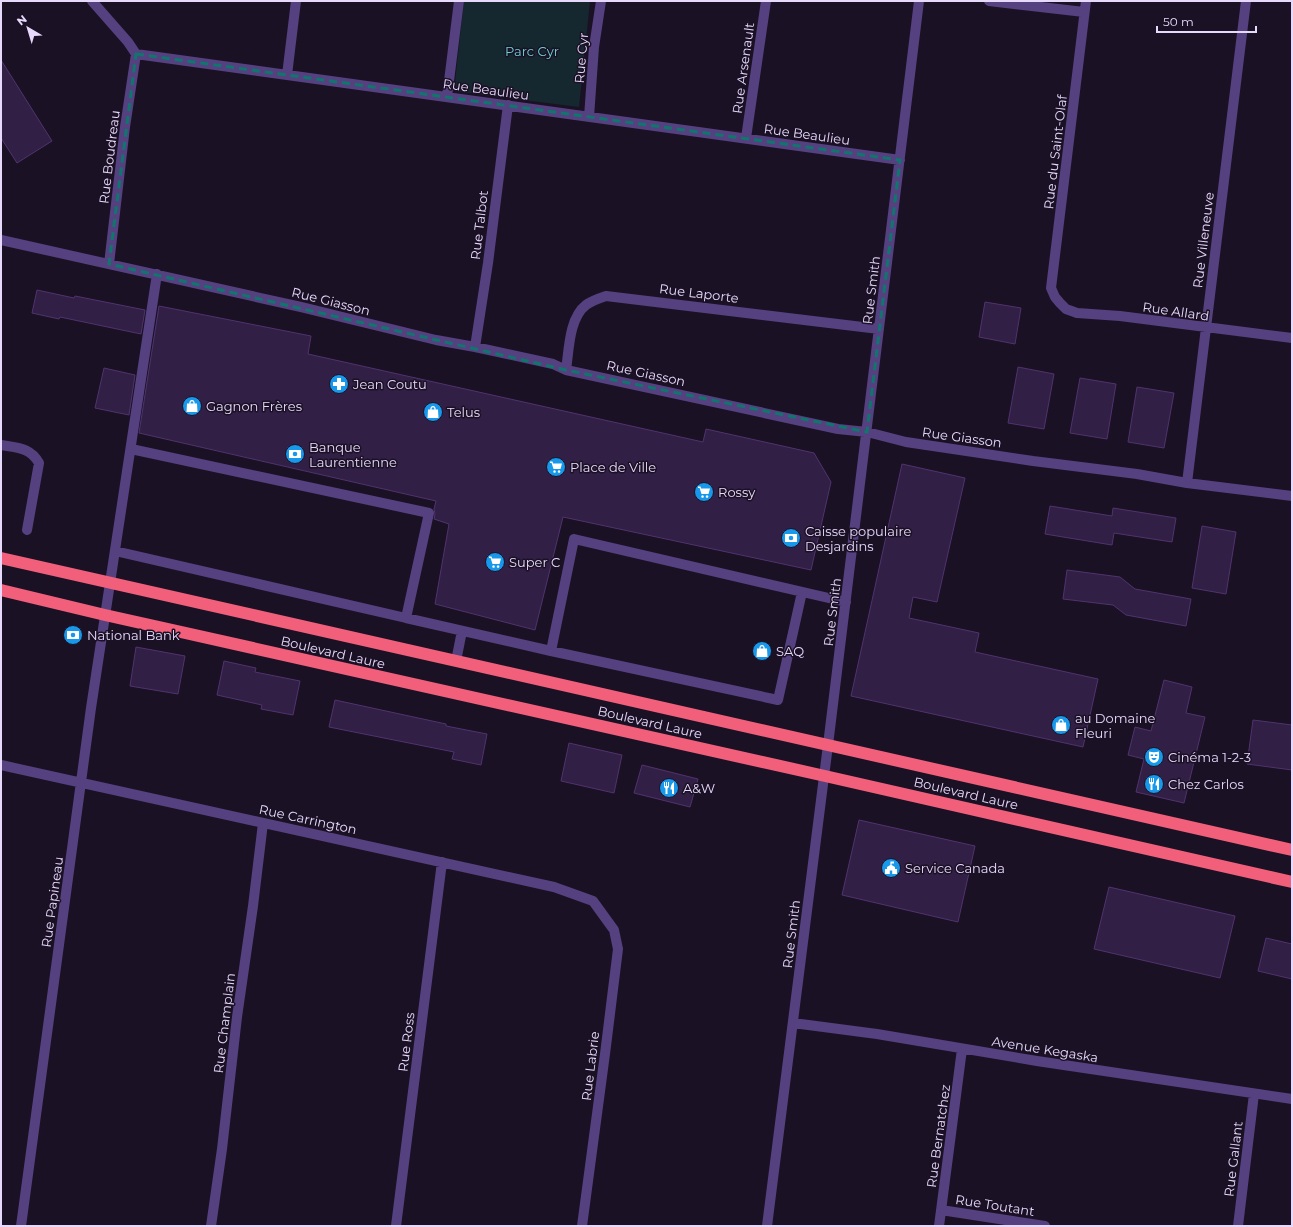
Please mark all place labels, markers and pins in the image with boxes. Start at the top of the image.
pharmacy icon: Jean Coutu [328,373,350,395]
place label: Jean Coutu [352,376,427,392]
shop icon: Gagnon Frères [181,395,203,417]
place label: Gagnon Frères [206,398,302,414]
shop icon: Telus [422,401,444,423]
place label: Telus [447,404,480,420]
place label: Banque Laurentienne [309,439,397,470]
bank icon: Banque Laurentienne [284,443,306,465]
supermarket icon: Place de Ville [545,456,567,478]
place label: Place de Ville [570,459,656,475]
supermarket icon: Rossy [693,481,715,503]
place label: Rossy [718,484,756,500]
place label: Caisse populaire Desjardins [805,523,911,554]
bank icon: Caisse populaire Desjardins [780,527,802,549]
supermarket icon: Super C [484,551,506,573]
place label: Super C [509,554,560,570]
bank icon: National Bank [62,624,84,646]
place label: National Bank [87,627,180,643]
shop icon: SAQ [751,640,773,662]
place label: SAQ [776,643,804,659]
place label: au Domaine Fleuri [1075,710,1155,741]
shop icon: au Domaine Fleuri [1050,714,1072,736]
theatre icon: Cinéma 1-2-3 [1143,746,1165,768]
place label: Cinéma 1-2-3 [1168,749,1251,765]
restaurant icon: Chez Carlos [1143,773,1165,795]
place label: Chez Carlos [1168,776,1244,792]
restaurant icon: A&W [658,777,680,799]
place label: A&W [683,780,715,796]
public building icon: Service Canada [880,857,902,879]
place label: Service Canada [905,860,1005,876]

